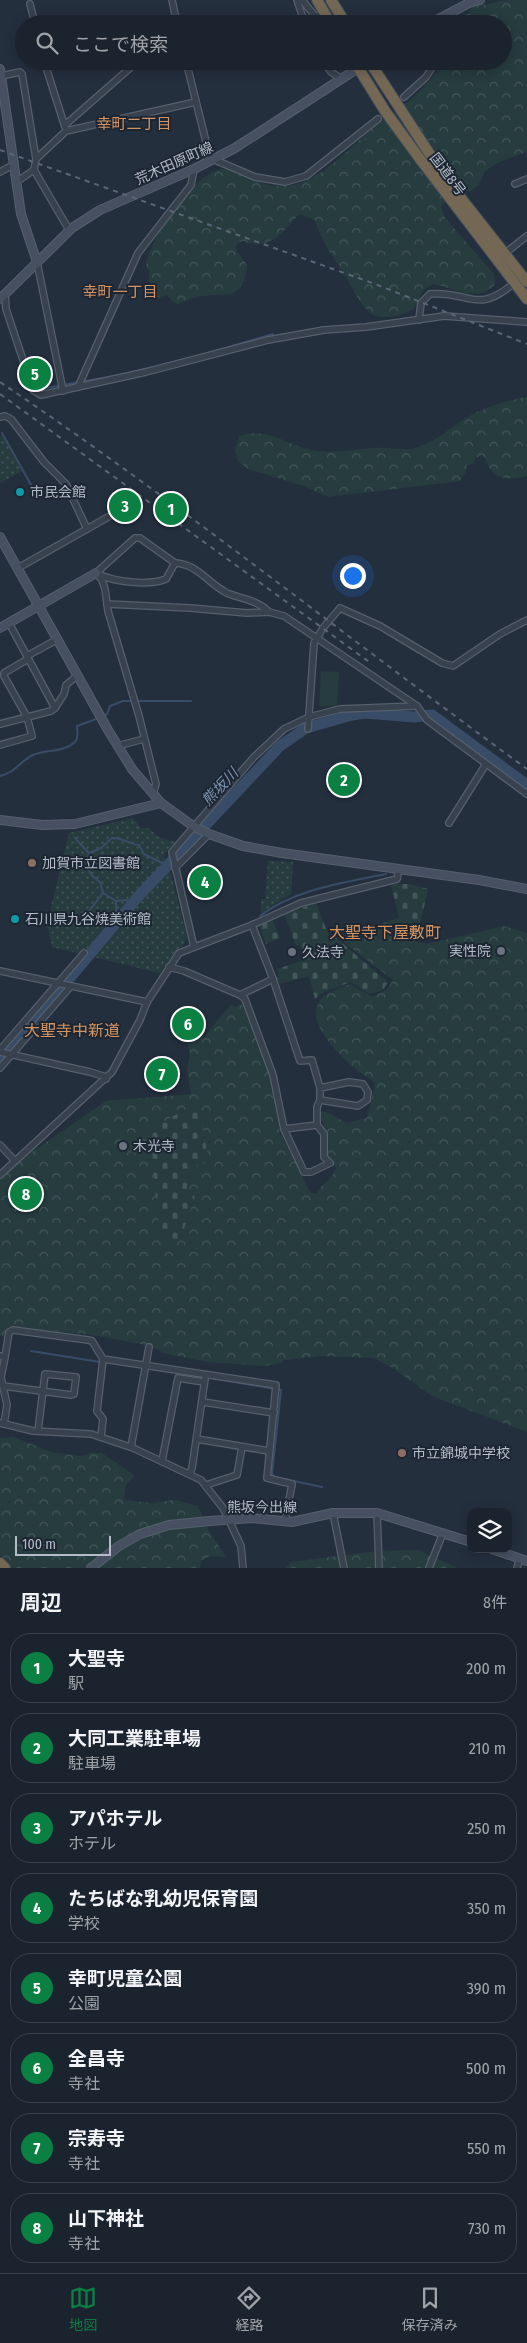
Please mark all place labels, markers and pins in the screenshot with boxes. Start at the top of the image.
pin: 5 [19,355,51,393]
place label: 市民会館 [30,484,86,501]
marker: 市民会館 [14,486,26,498]
pin: 3 [109,487,141,525]
pin: 1 [155,490,187,528]
pin: 2 [328,761,360,799]
place label: 加賀市立図書館 [42,855,140,872]
marker: 加賀市立図書館 [26,857,38,869]
pin: 4 [189,863,221,901]
place label: 石川県九谷焼美術館 [25,911,151,928]
marker: 石川県九谷焼美術館 [9,913,21,925]
place label: 実性院 [449,943,491,960]
place label: 久法寺 [302,944,344,961]
marker: 実性院 [495,945,507,957]
marker: 久法寺 [286,946,298,958]
pin: 6 [172,1005,204,1043]
pin: 7 [146,1055,178,1093]
place label: 木光寺 [133,1138,175,1155]
marker: 木光寺 [117,1140,129,1152]
pin: 8 [10,1175,42,1213]
place label: 市立錦城中学校 [412,1445,510,1462]
marker: 市立錦城中学校 [396,1447,408,1459]

